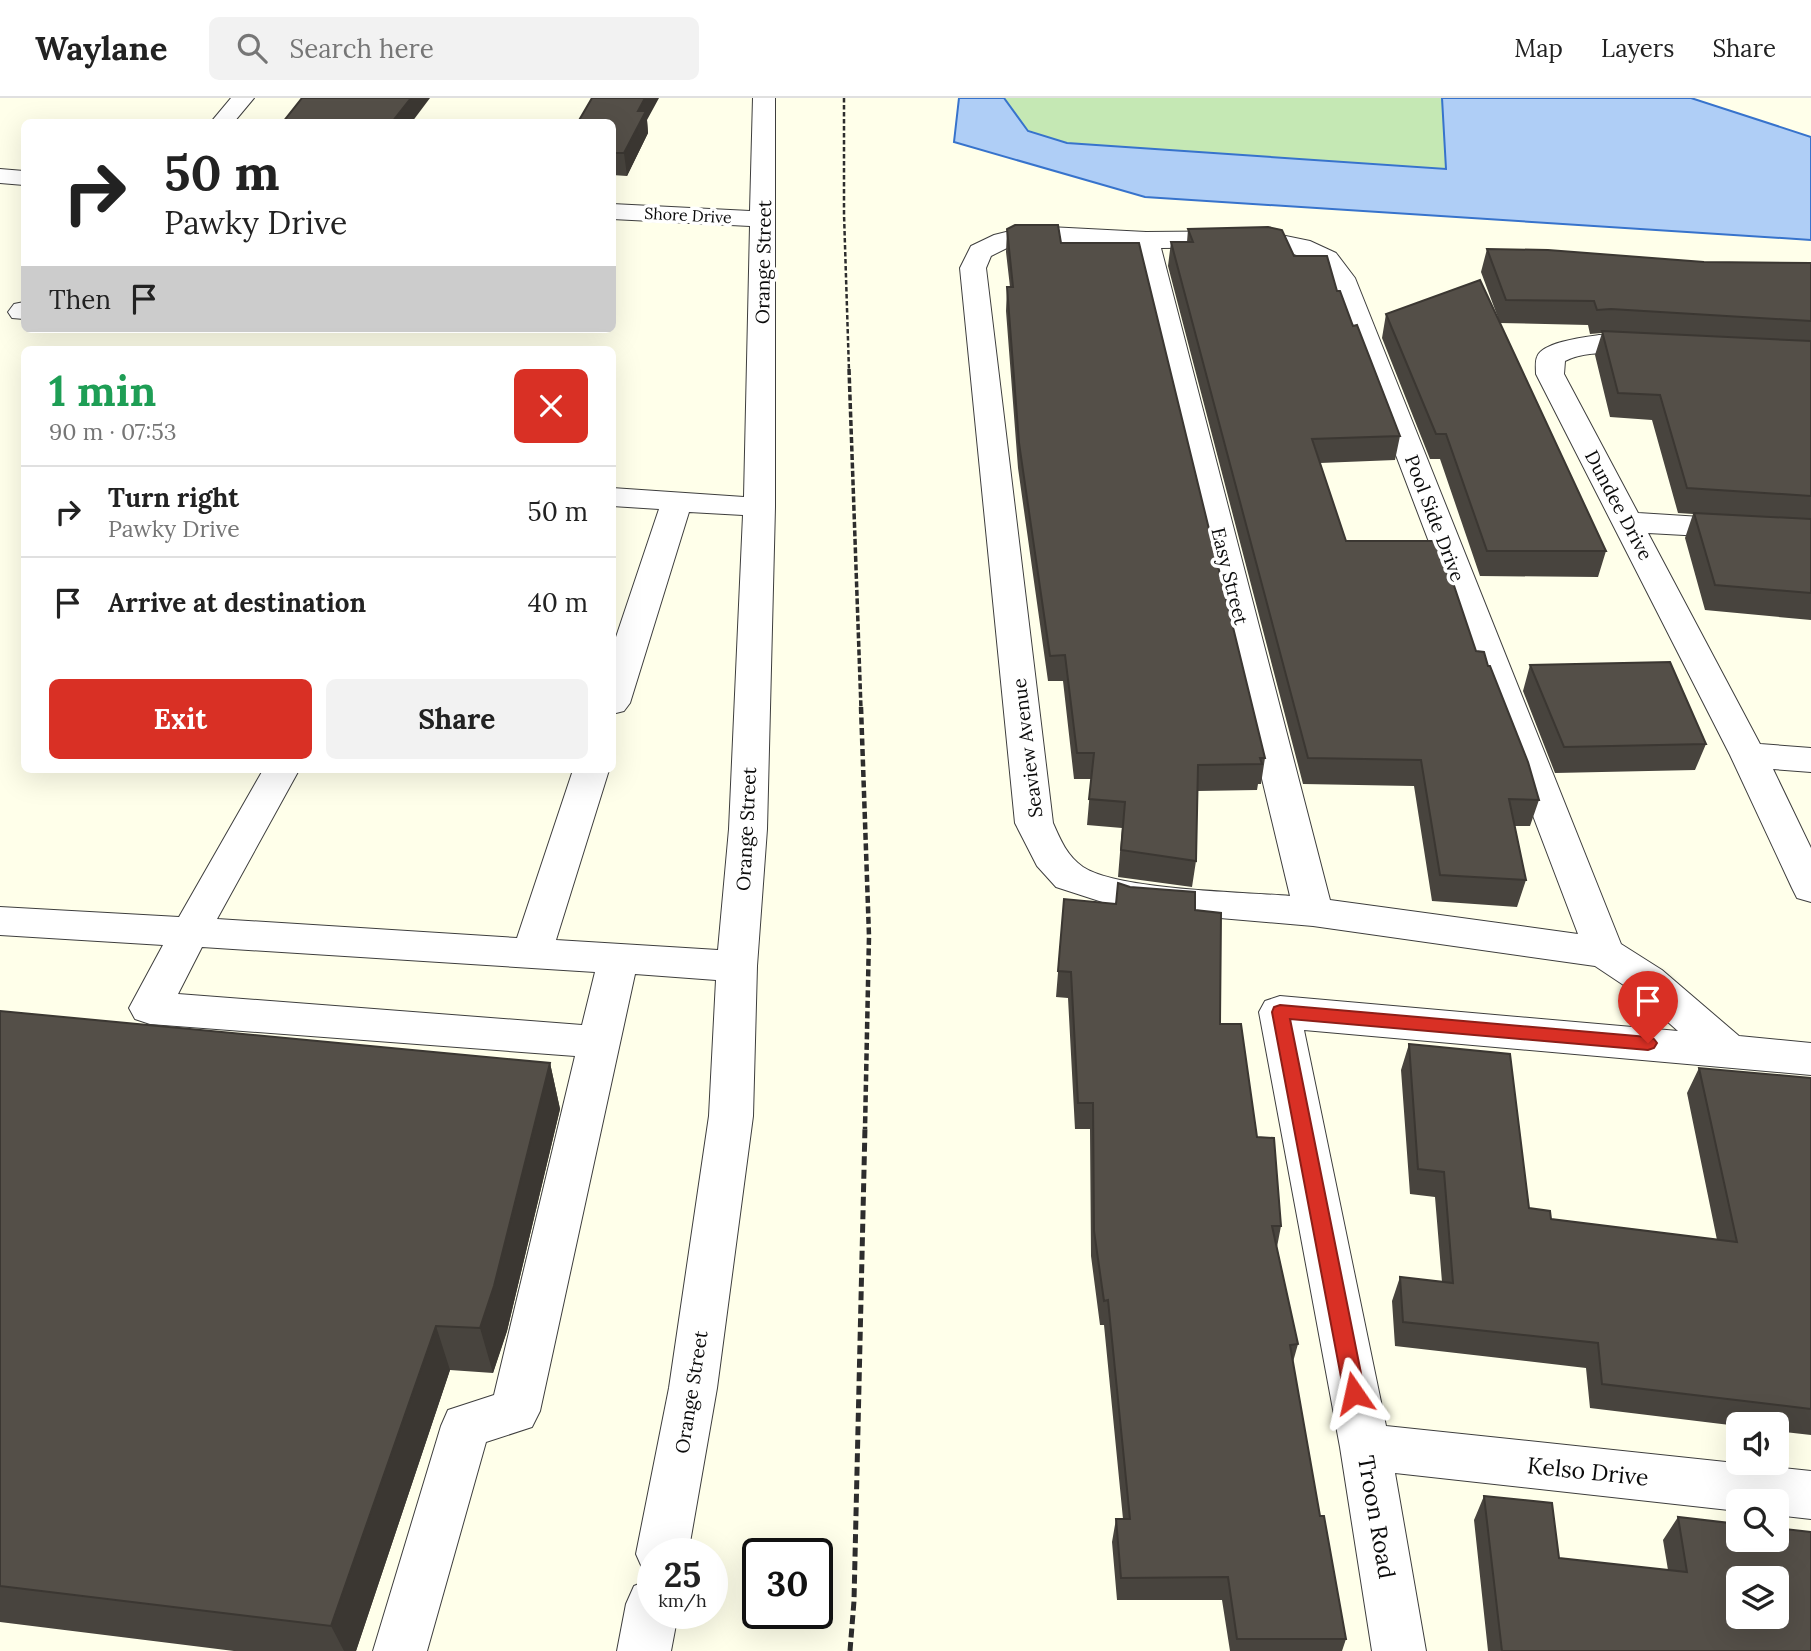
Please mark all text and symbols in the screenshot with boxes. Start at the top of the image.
search box [209,17,699,80]
text: Waylane [35,27,167,69]
icon: search [233,29,271,67]
text: Search here [289,32,434,65]
text: Map [1514,33,1563,64]
text: Layers [1601,33,1674,64]
text: Share [1712,33,1776,64]
text: 50 m [164,141,280,203]
icon: right [49,147,140,238]
street label: Orange Street [750,199,776,324]
text: Pawky Drive [164,202,347,243]
street label: Shore Drive [644,203,733,227]
icon: arrive [125,280,163,318]
text: Then [49,283,111,316]
text: 1 min [49,364,156,418]
button: close [514,369,588,443]
text: 90 m · 07:53 [49,417,177,446]
street label: Dundee Drive [1580,446,1658,564]
street label: Pool Side Drive [1400,451,1470,585]
text: Turn right [108,481,239,514]
icon: right [49,493,87,531]
text: 50 m [528,495,588,528]
text: Pawky Drive [108,514,240,543]
street label: Easy Street [1206,525,1254,628]
icon: arrive [49,584,87,622]
text: Arrive at destination [108,586,366,619]
text: 40 m [528,586,588,619]
street label: Seaview Avenue [1007,677,1047,819]
button: Exit [49,679,312,759]
button: Share [326,679,588,759]
street label: Orange Street [731,766,761,892]
pin [1618,971,1678,1043]
icon: arrive [1629,982,1667,1020]
street label: Orange Street [669,1328,713,1455]
position arrow [1317,1356,1391,1430]
map controls [1726,1412,1789,1629]
button: sound [1726,1412,1789,1475]
street label: Kelso Drive [1526,1450,1650,1492]
street label: Troon Road [1352,1453,1402,1581]
button: search [1726,1489,1789,1552]
speed limit sign: 30 [742,1538,833,1629]
text: 25 [664,1552,701,1597]
button: layers [1726,1566,1789,1629]
text: km/h [658,1589,707,1612]

